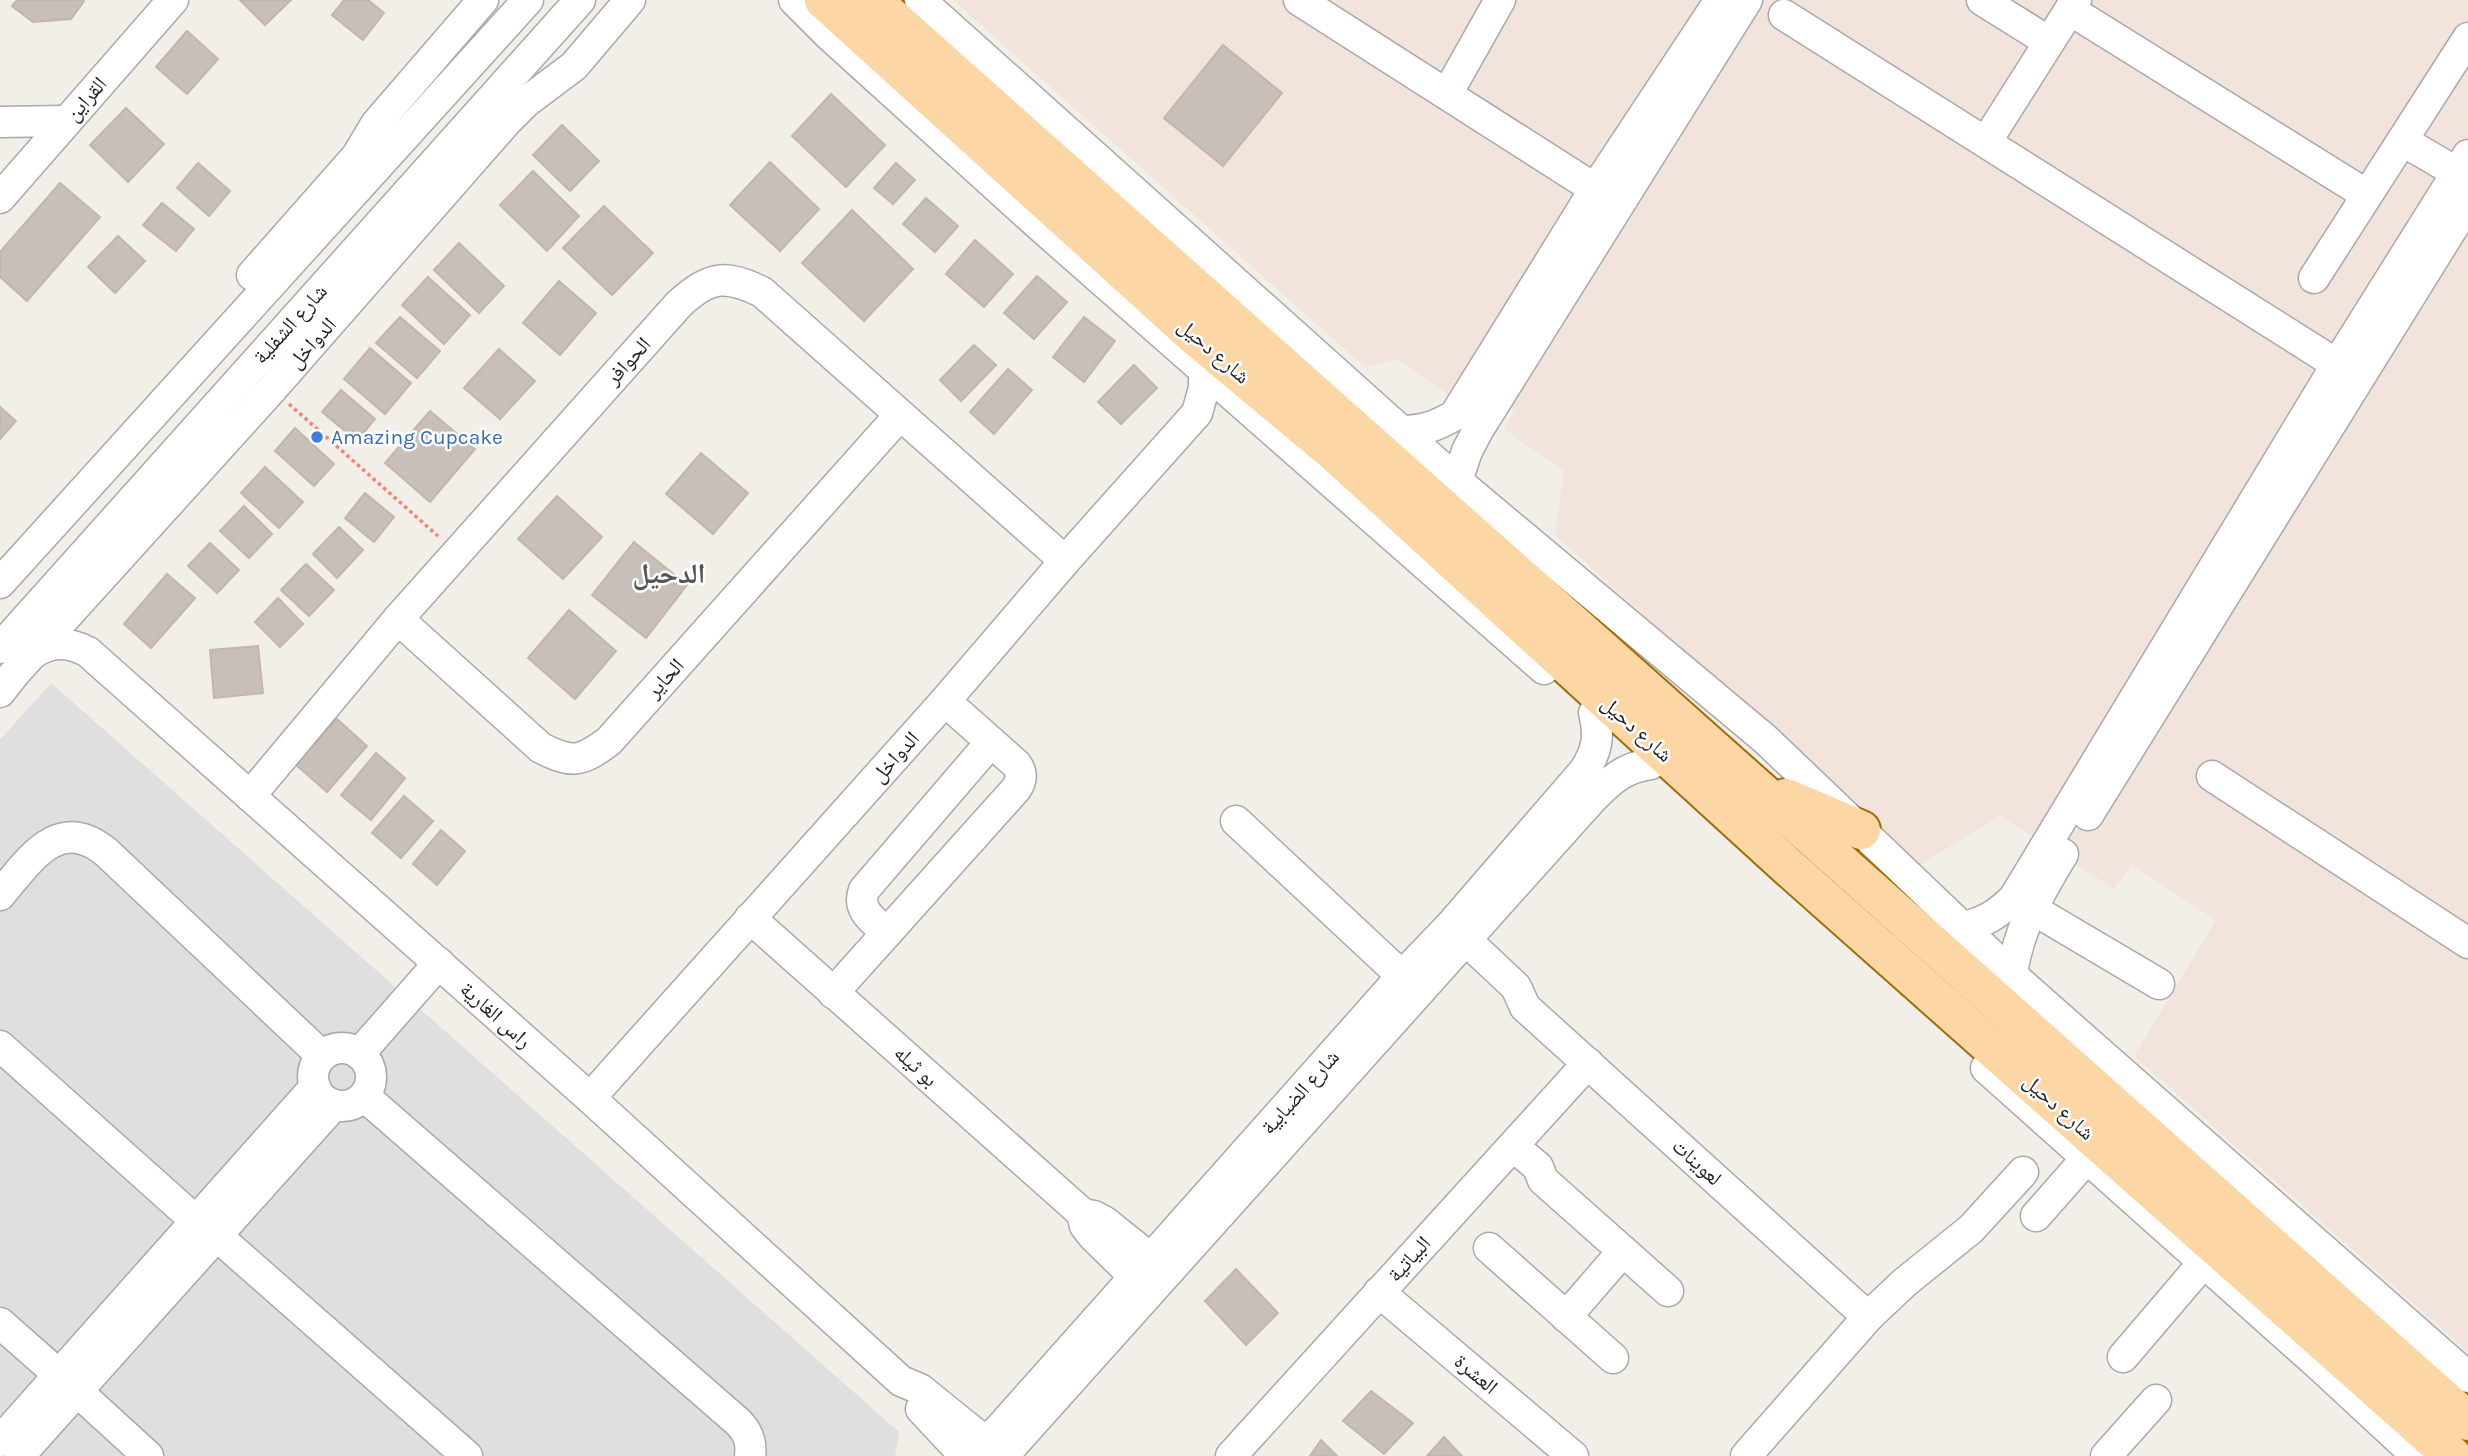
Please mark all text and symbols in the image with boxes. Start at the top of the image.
street label: القراين [60,72,112,127]
street label: شارع الشفلية [248,279,333,369]
street label: الدواخل [283,313,342,374]
street label: شارع دحيل [1173,313,1255,389]
street label: الحوافر [600,332,656,390]
place label: Amazing Cupcake [331,425,503,449]
marker: Amazing Cupcake [309,429,325,445]
district label: الدحيل [632,557,706,591]
street label: الحاير [641,653,689,703]
street label: شارع دحيل [1596,691,1677,768]
street label: الدواخل [866,727,925,788]
street label: راس الغارية [455,977,537,1054]
street label: بو ثيله [889,1040,943,1092]
street label: شارع الضبابية [1256,1045,1345,1140]
street label: شارع دحيل [2018,1069,2099,1146]
street label: لعوينات [1667,1134,1727,1190]
street label: البياتية [1382,1231,1436,1287]
street label: العشرة [1449,1349,1503,1399]

